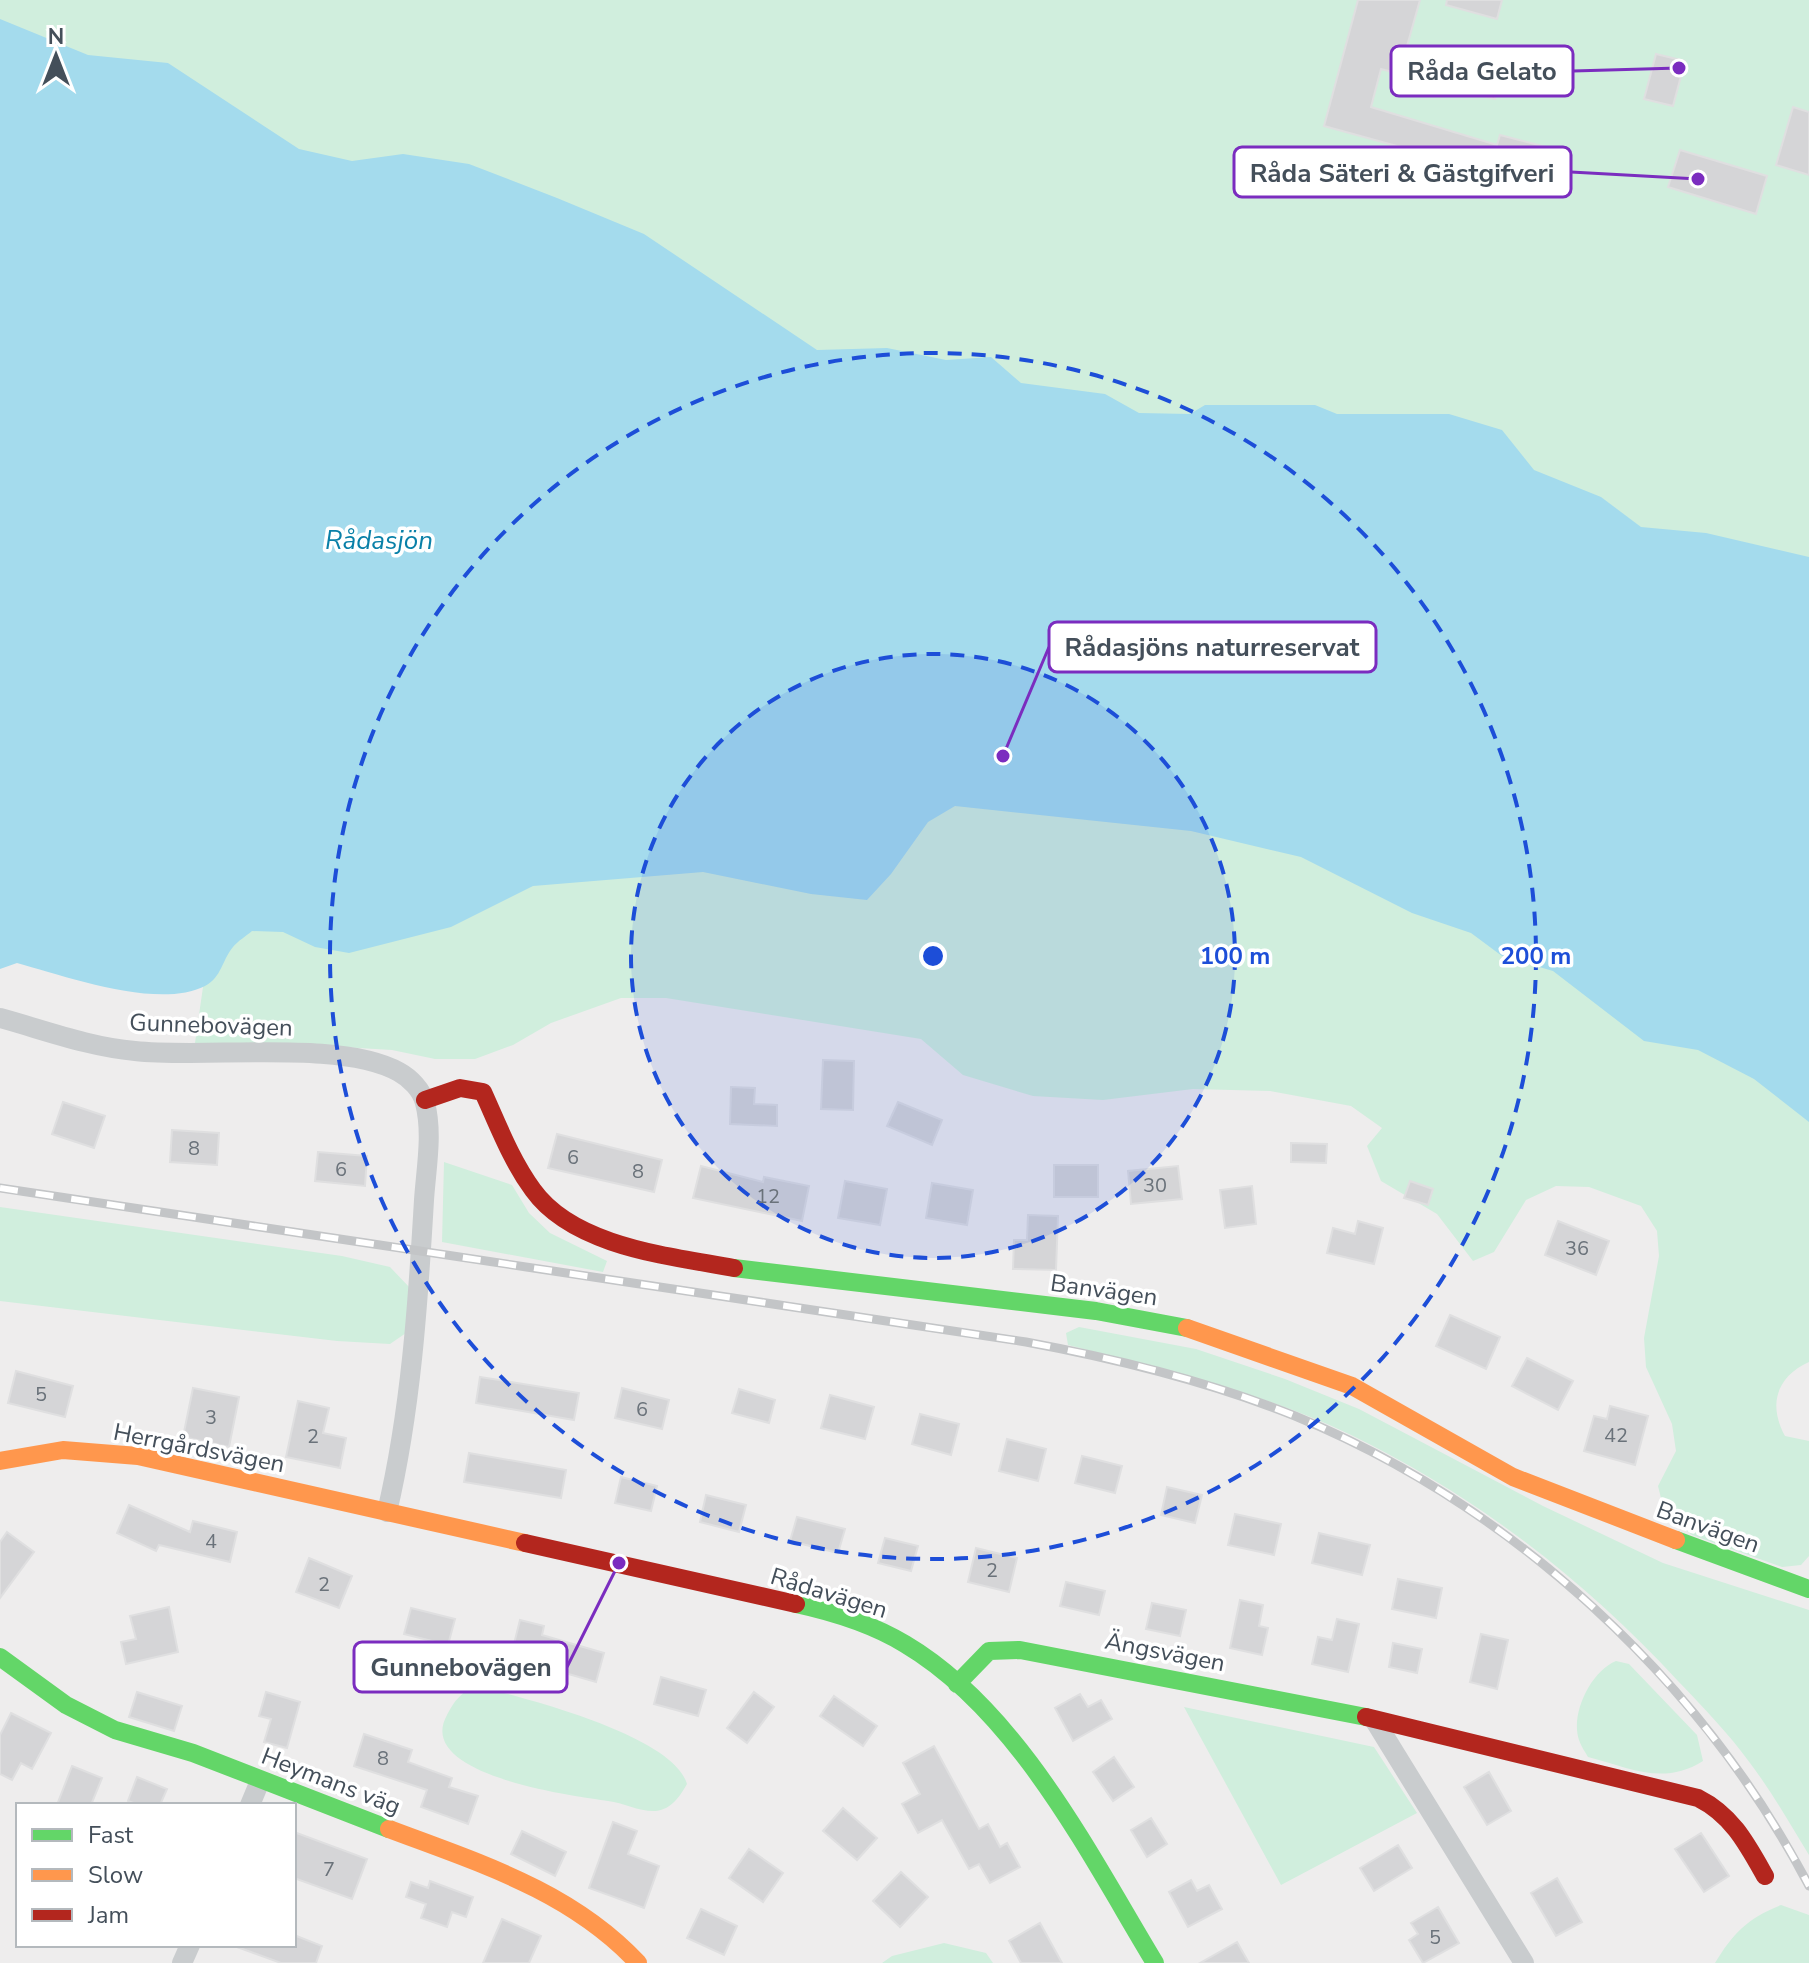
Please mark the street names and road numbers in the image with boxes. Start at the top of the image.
street label: Gunnebovägen [129,1006,293,1044]
street label: Banvägen [1048,1267,1160,1313]
street label: Herrgårdsvägen [111,1416,287,1480]
street label: Banvägen [1652,1494,1764,1560]
street label: Rådavägen [767,1560,891,1626]
street label: Ängsvägen [1102,1625,1228,1679]
street label: Heymans väg [257,1740,405,1822]

